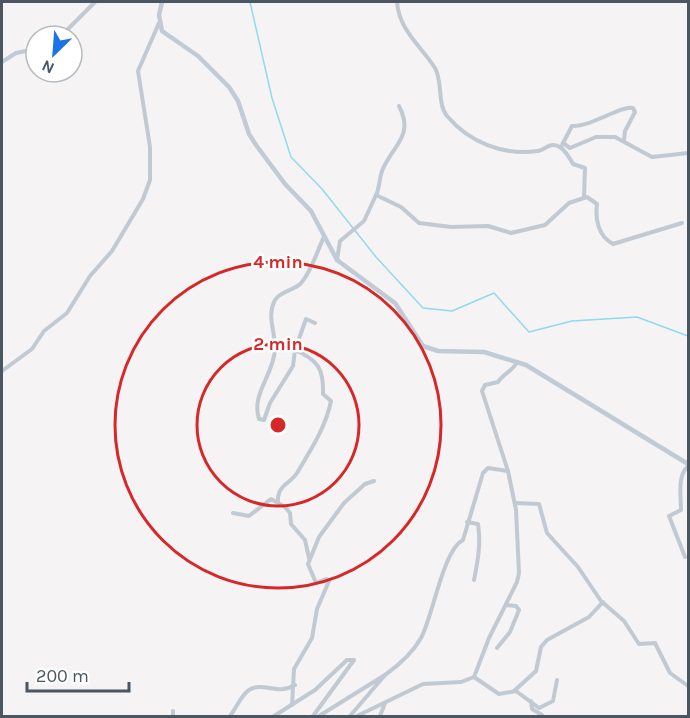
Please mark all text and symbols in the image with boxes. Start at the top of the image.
north arrow [24,24,84,84]
text: N [39,56,57,78]
text: 4 min [253,251,303,273]
text: 2 min [253,333,303,355]
centre of rings [268,415,288,435]
scale bar [27,655,129,693]
text: 200 m [36,665,89,687]

